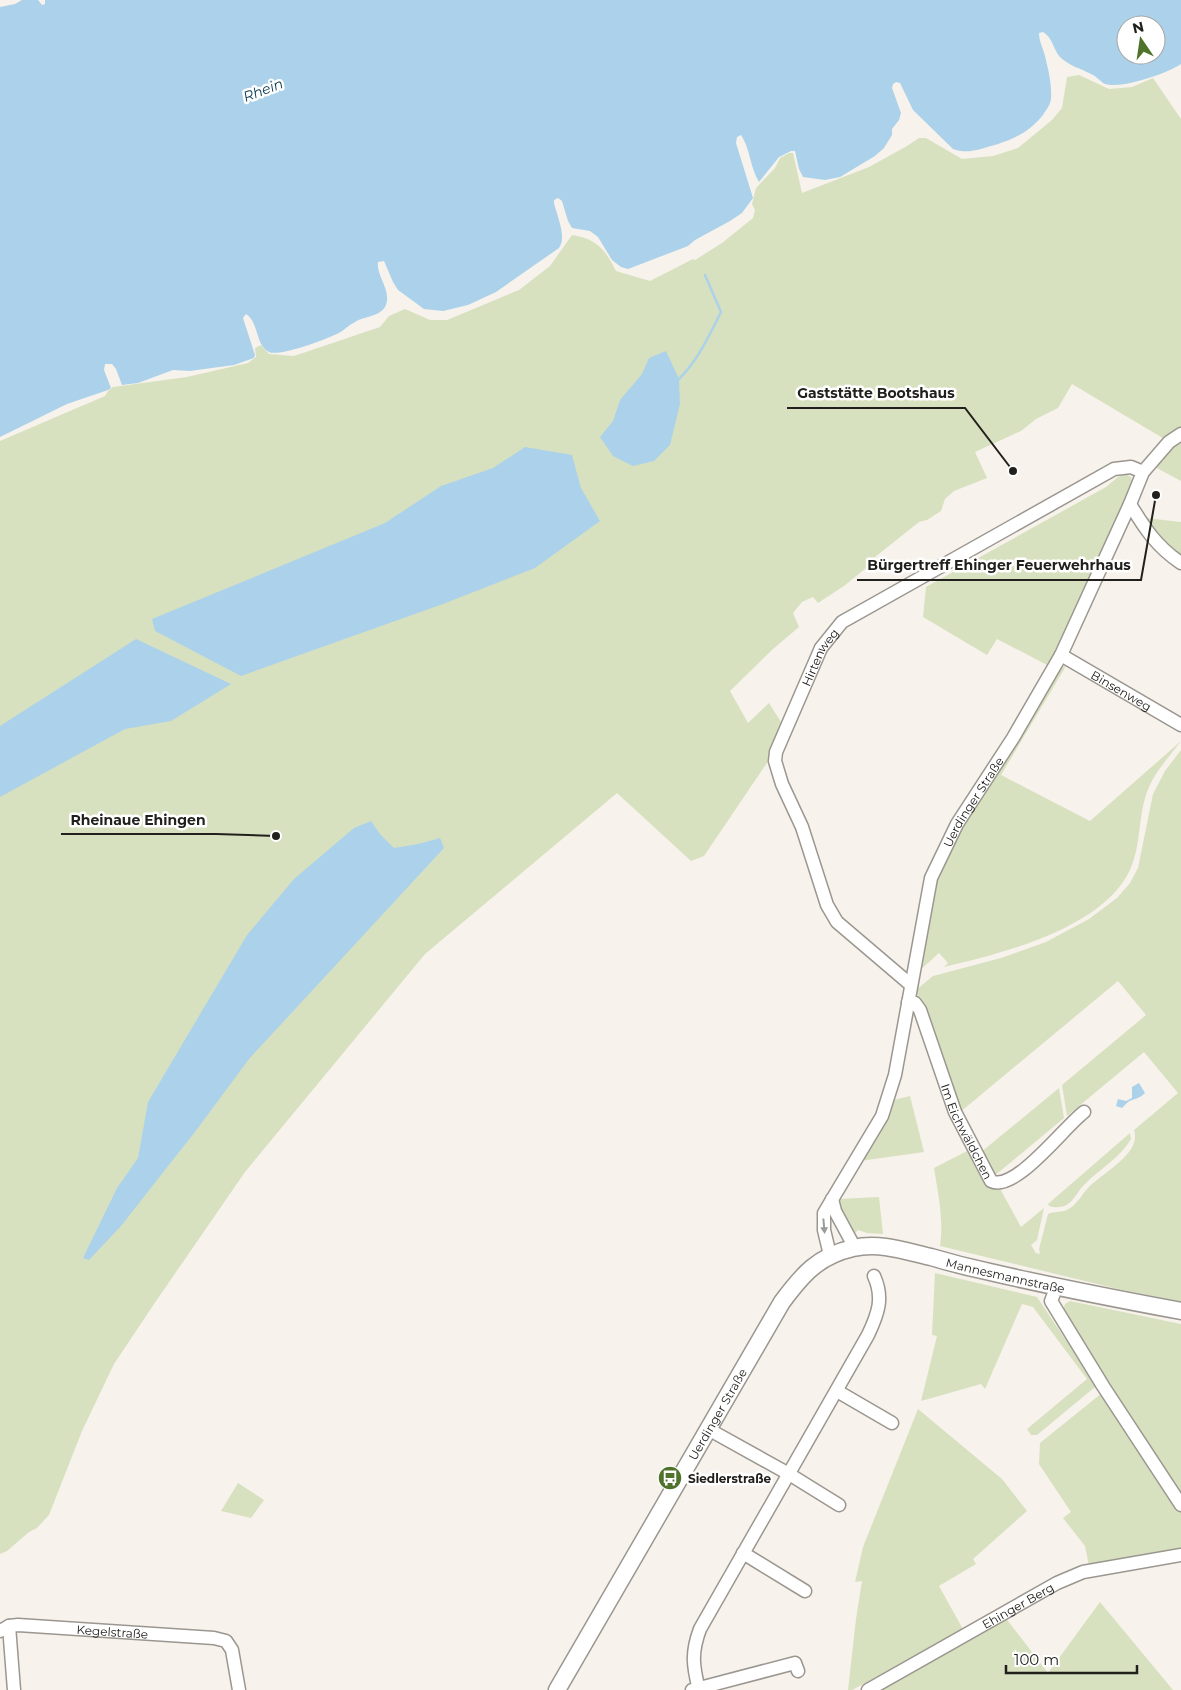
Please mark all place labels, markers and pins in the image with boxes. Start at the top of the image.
callout: Gaststätte Bootshaus [787,379,965,408]
callout: Bürgertreff Ehinger Feuerwehrhaus [857,551,1141,580]
callout: Rheinaue Ehingen [61,805,216,834]
bus stop icon: Siedlerstraße [657,1465,683,1491]
place label: Siedlerstraße [688,1471,772,1486]

